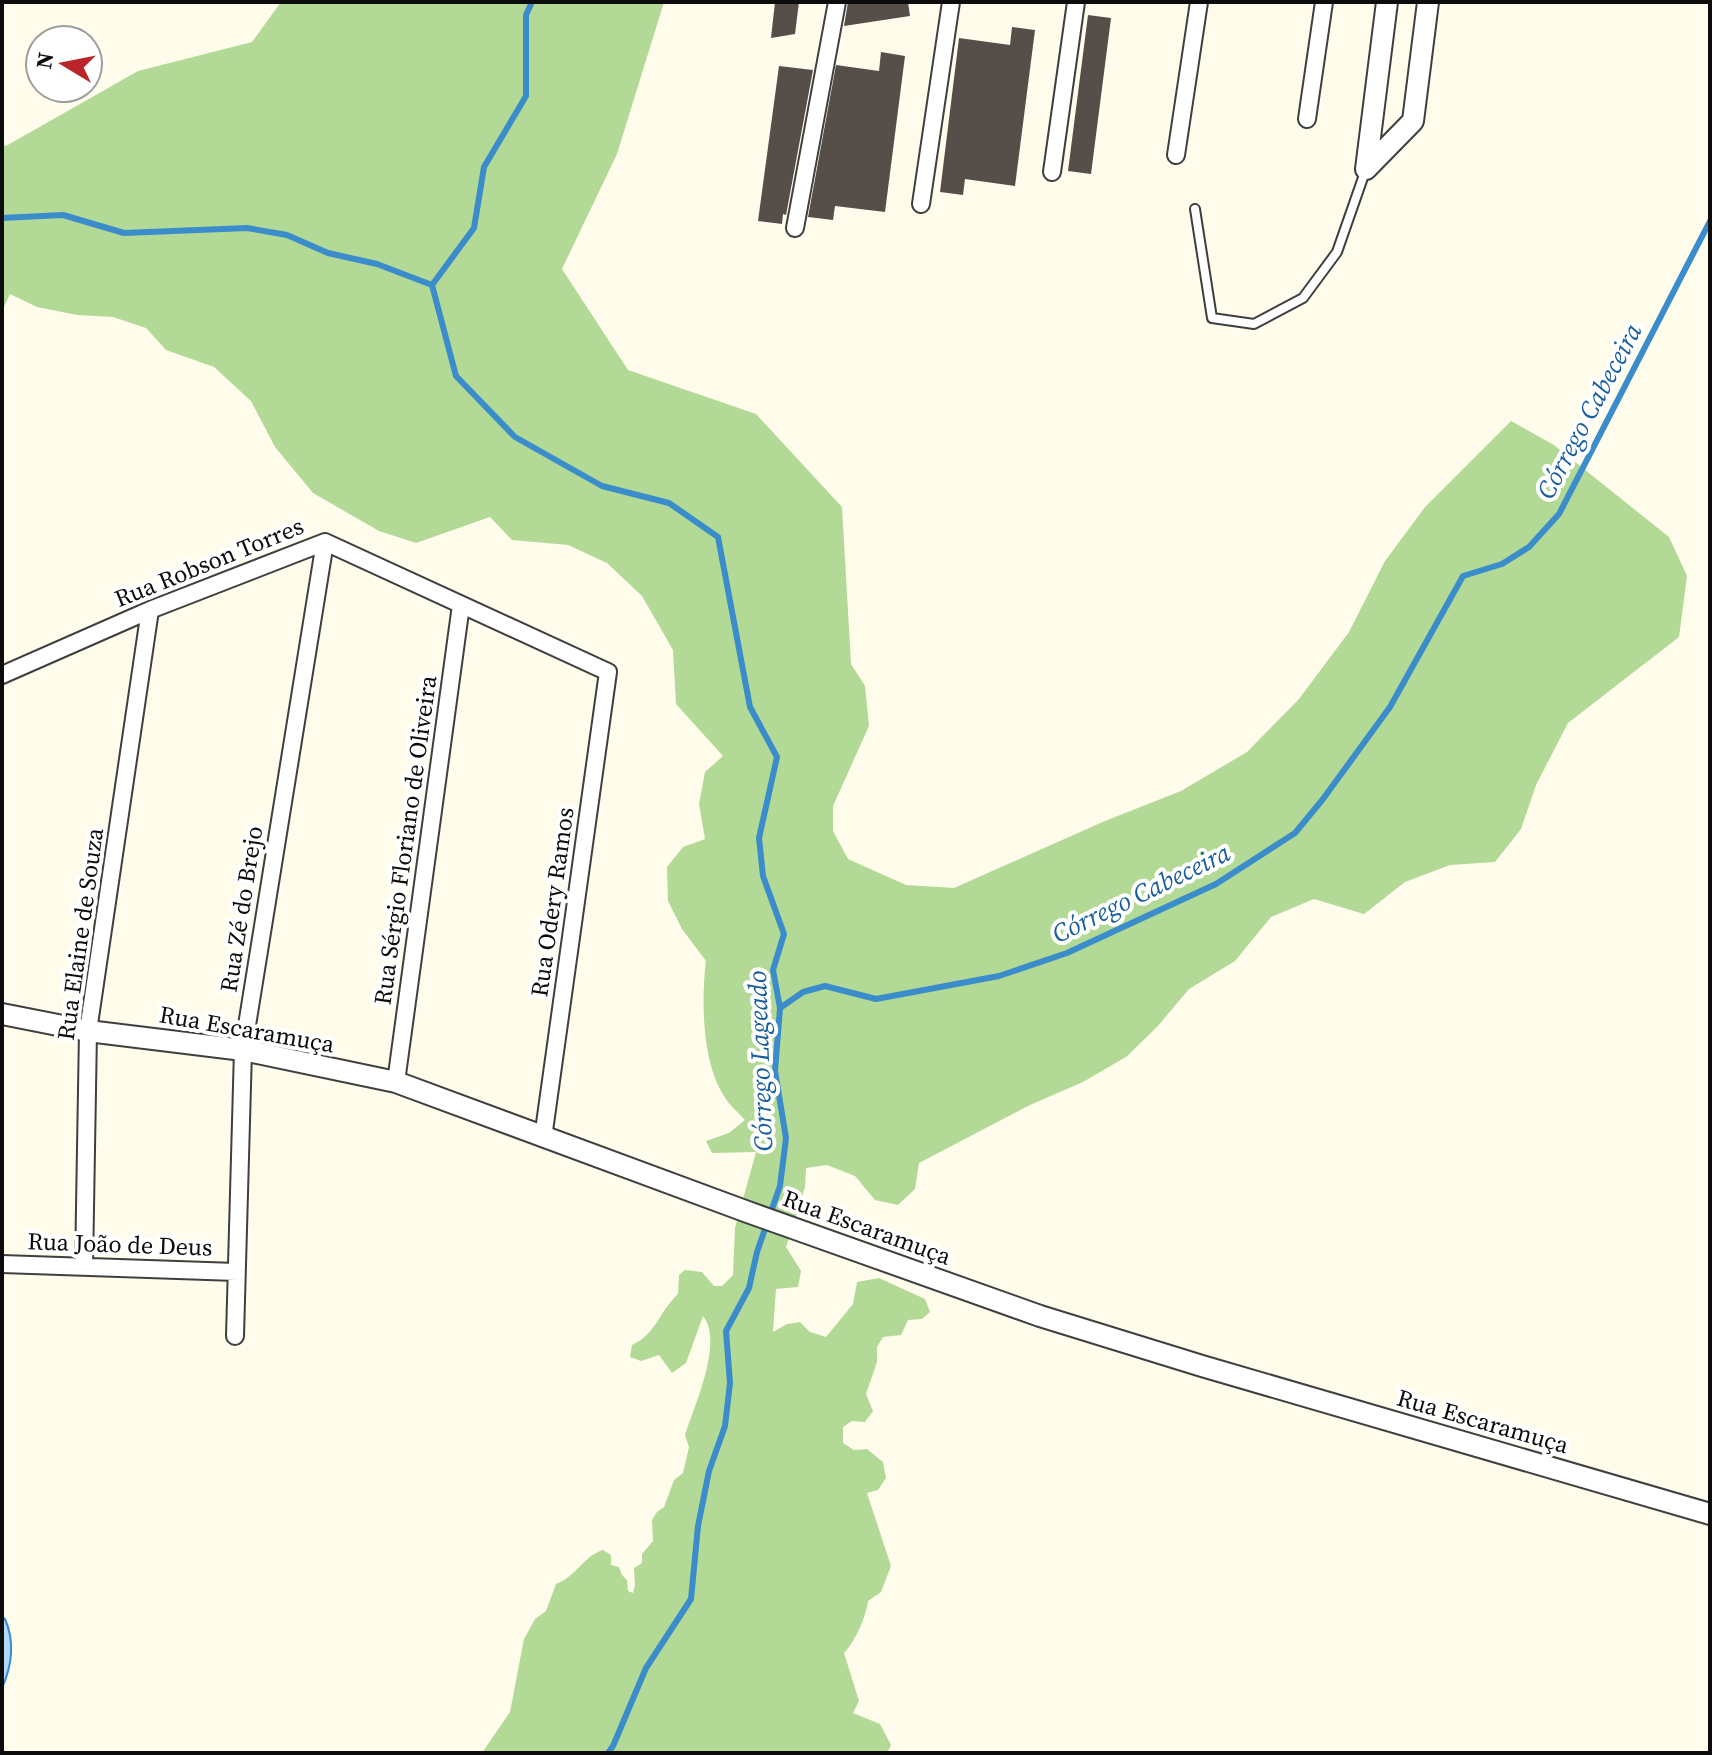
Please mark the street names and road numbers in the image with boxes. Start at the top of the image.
street label: Rua Robson Torres [109,509,309,615]
street label: Rua Sérgio Floriano de Oliveira [366,672,445,1007]
street label: Rua Odery Ramos [522,805,582,999]
street label: Rua Zé do Brejo [212,824,270,994]
street label: Rua Elaine de Souza [49,825,111,1042]
street label: Rua Escaramuça [157,997,338,1061]
street label: Rua Escaramuça [778,1181,957,1273]
street label: Rua João de Deus [27,1224,213,1264]
street label: Rua Escaramuça [1393,1381,1573,1461]

